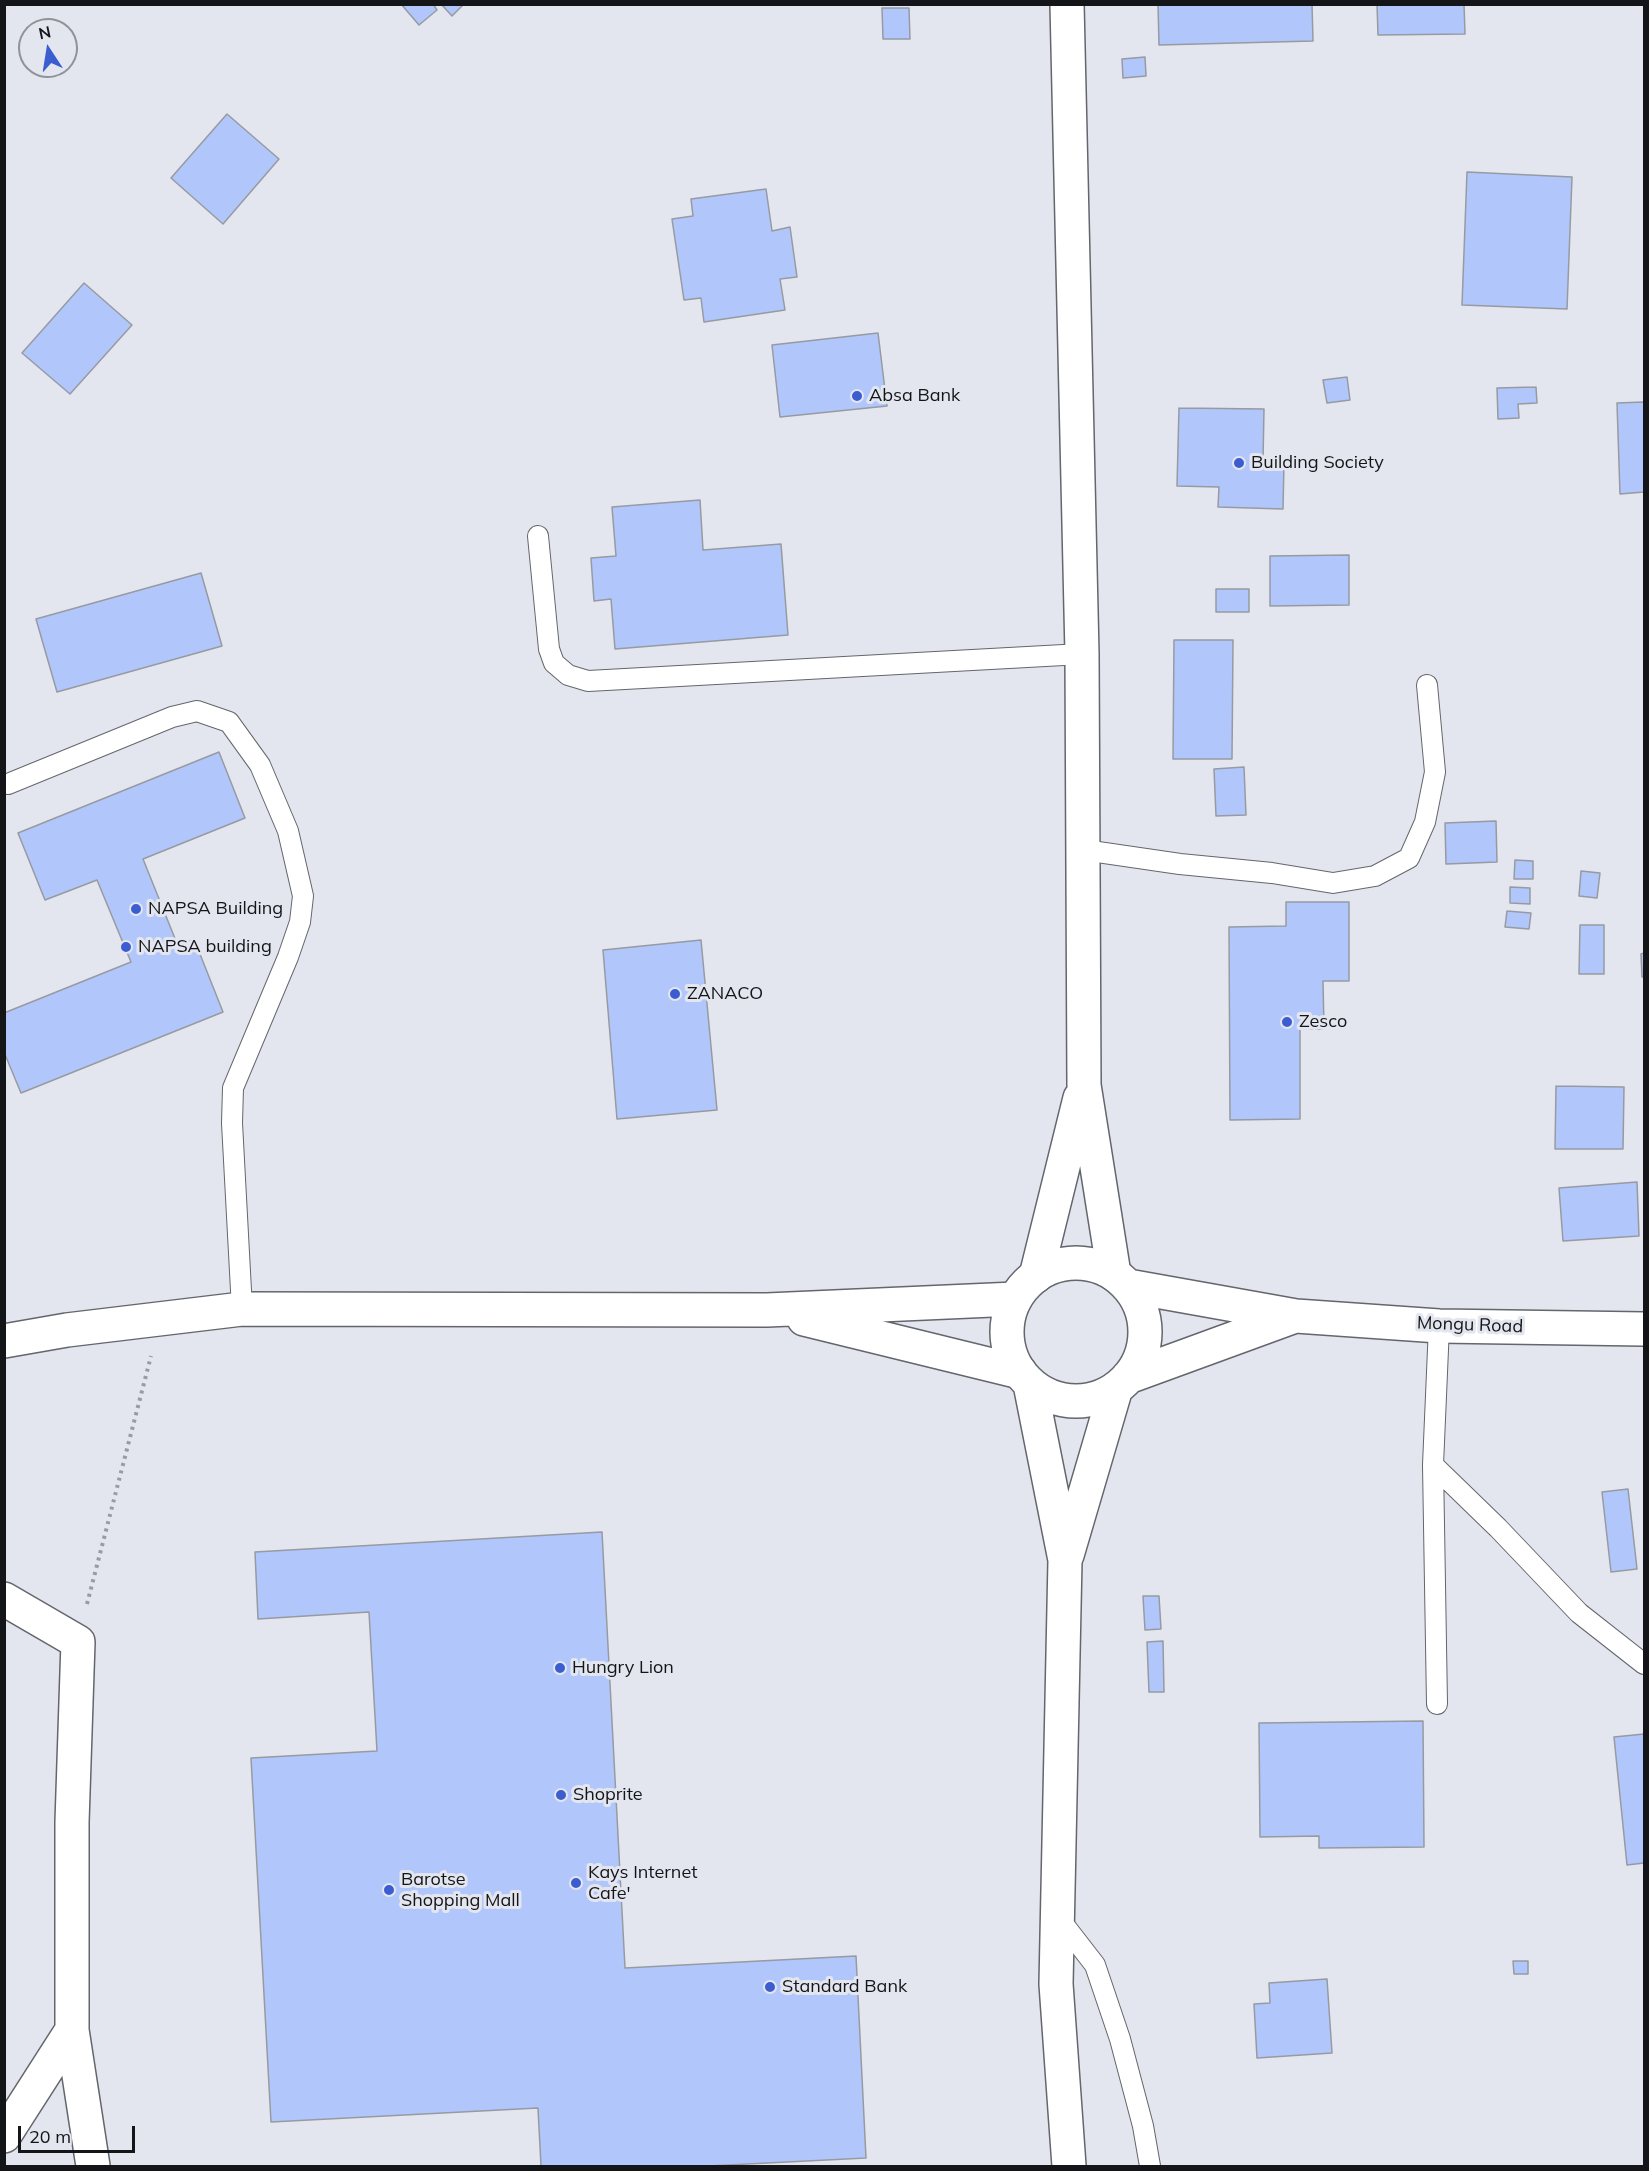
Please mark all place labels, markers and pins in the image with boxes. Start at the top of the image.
place label: Absa Bank [869,385,960,407]
marker: Absa Bank [850,389,864,403]
place label: Building Society [1251,452,1384,474]
marker: Building Society [1232,456,1246,470]
place label: NAPSA Building [148,898,283,920]
marker: NAPSA Building [129,902,143,916]
place label: NAPSA building [138,936,272,958]
marker: NAPSA building [119,940,133,954]
place label: ZANACO [687,983,763,1005]
marker: ZANACO [668,987,682,1001]
place label: Zesco [1299,1011,1347,1033]
marker: Zesco [1280,1015,1294,1029]
place label: Hungry Lion [572,1657,674,1679]
marker: Hungry Lion [553,1661,567,1675]
place label: Shoprite [573,1784,643,1806]
marker: Shoprite [554,1788,568,1802]
place label: Kays Internet Cafe' [588,1862,698,1904]
place label: Barotse Shopping Mall [401,1869,520,1912]
marker: Kays Internet Cafe' [569,1876,583,1890]
marker: Barotse Shopping Mall [382,1883,396,1897]
place label: Standard Bank [782,1976,907,1998]
marker: Standard Bank [763,1980,777,1994]

